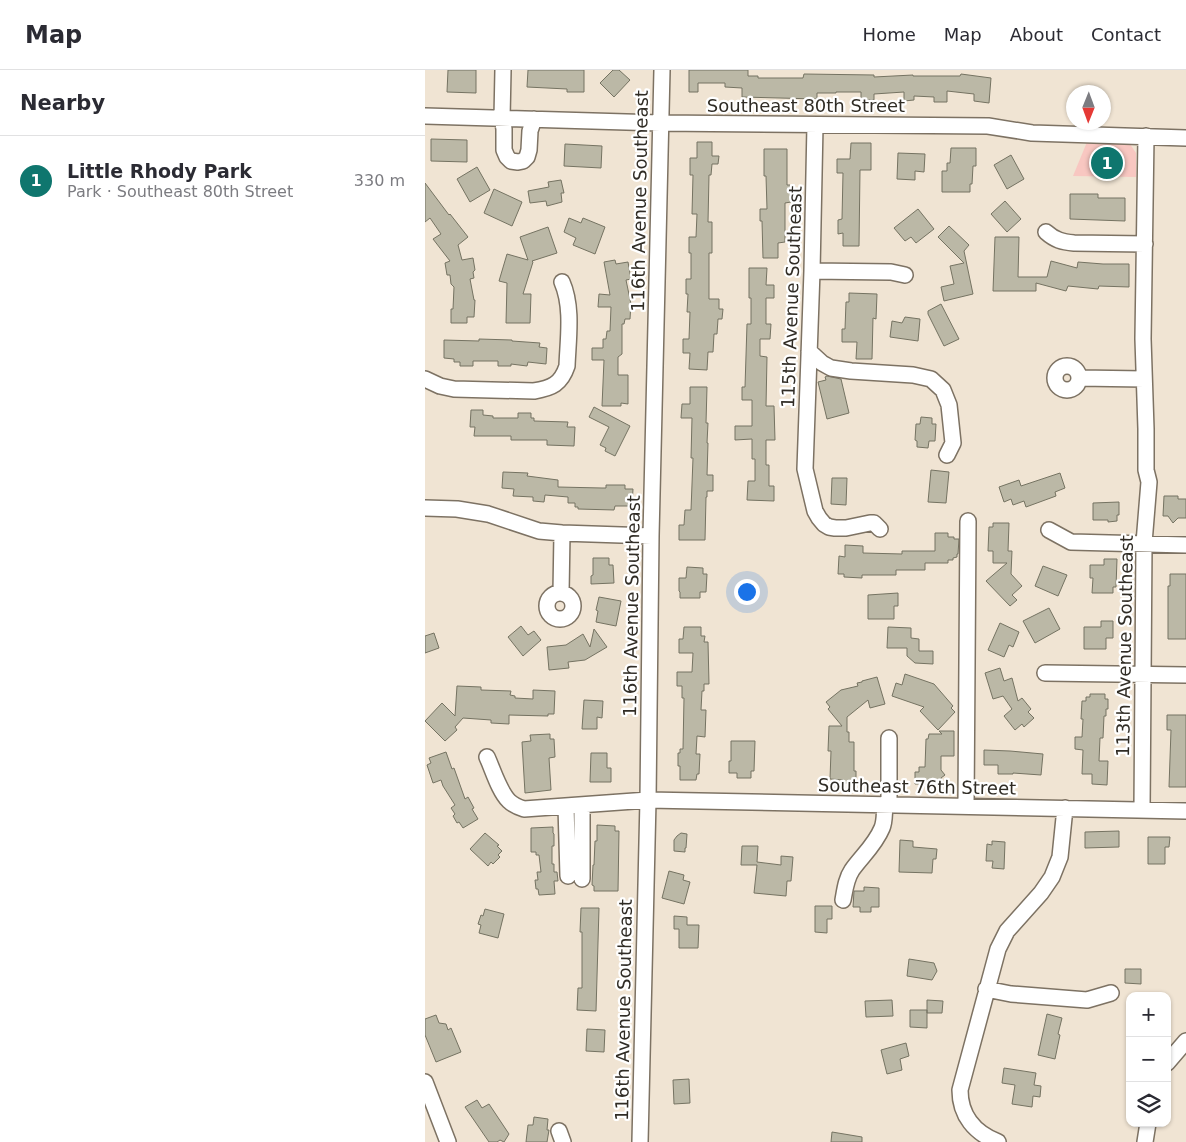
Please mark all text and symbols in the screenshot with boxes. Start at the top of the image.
text: Map [25,21,82,49]
text: Home [863,24,916,45]
text: Map [944,24,982,45]
text: About [1010,24,1063,45]
text: Contact [1091,24,1161,45]
north arrow [1066,85,1111,130]
street label: 116th Avenue Southeast [627,90,652,312]
text: Nearby [20,91,105,115]
street label: Southeast 80th Street [707,95,905,116]
pin: 1 [1091,144,1123,182]
text: Little Rhody Park [67,160,252,182]
text: 1 [30,171,42,190]
text: 330 m [354,171,405,190]
text: Park · Southeast 80th Street [67,182,293,201]
street label: 115th Avenue Southeast [777,186,806,408]
street label: 116th Avenue Southeast [619,495,644,717]
street label: 113th Avenue Southeast [1112,535,1137,757]
your location [734,579,760,605]
street label: Southeast 76th Street [818,774,1016,799]
street label: 116th Avenue Southeast [611,899,636,1121]
map controls [1126,992,1171,1127]
button: + [1126,992,1171,1037]
button: − [1126,1037,1171,1082]
button: layers [1126,1082,1171,1127]

